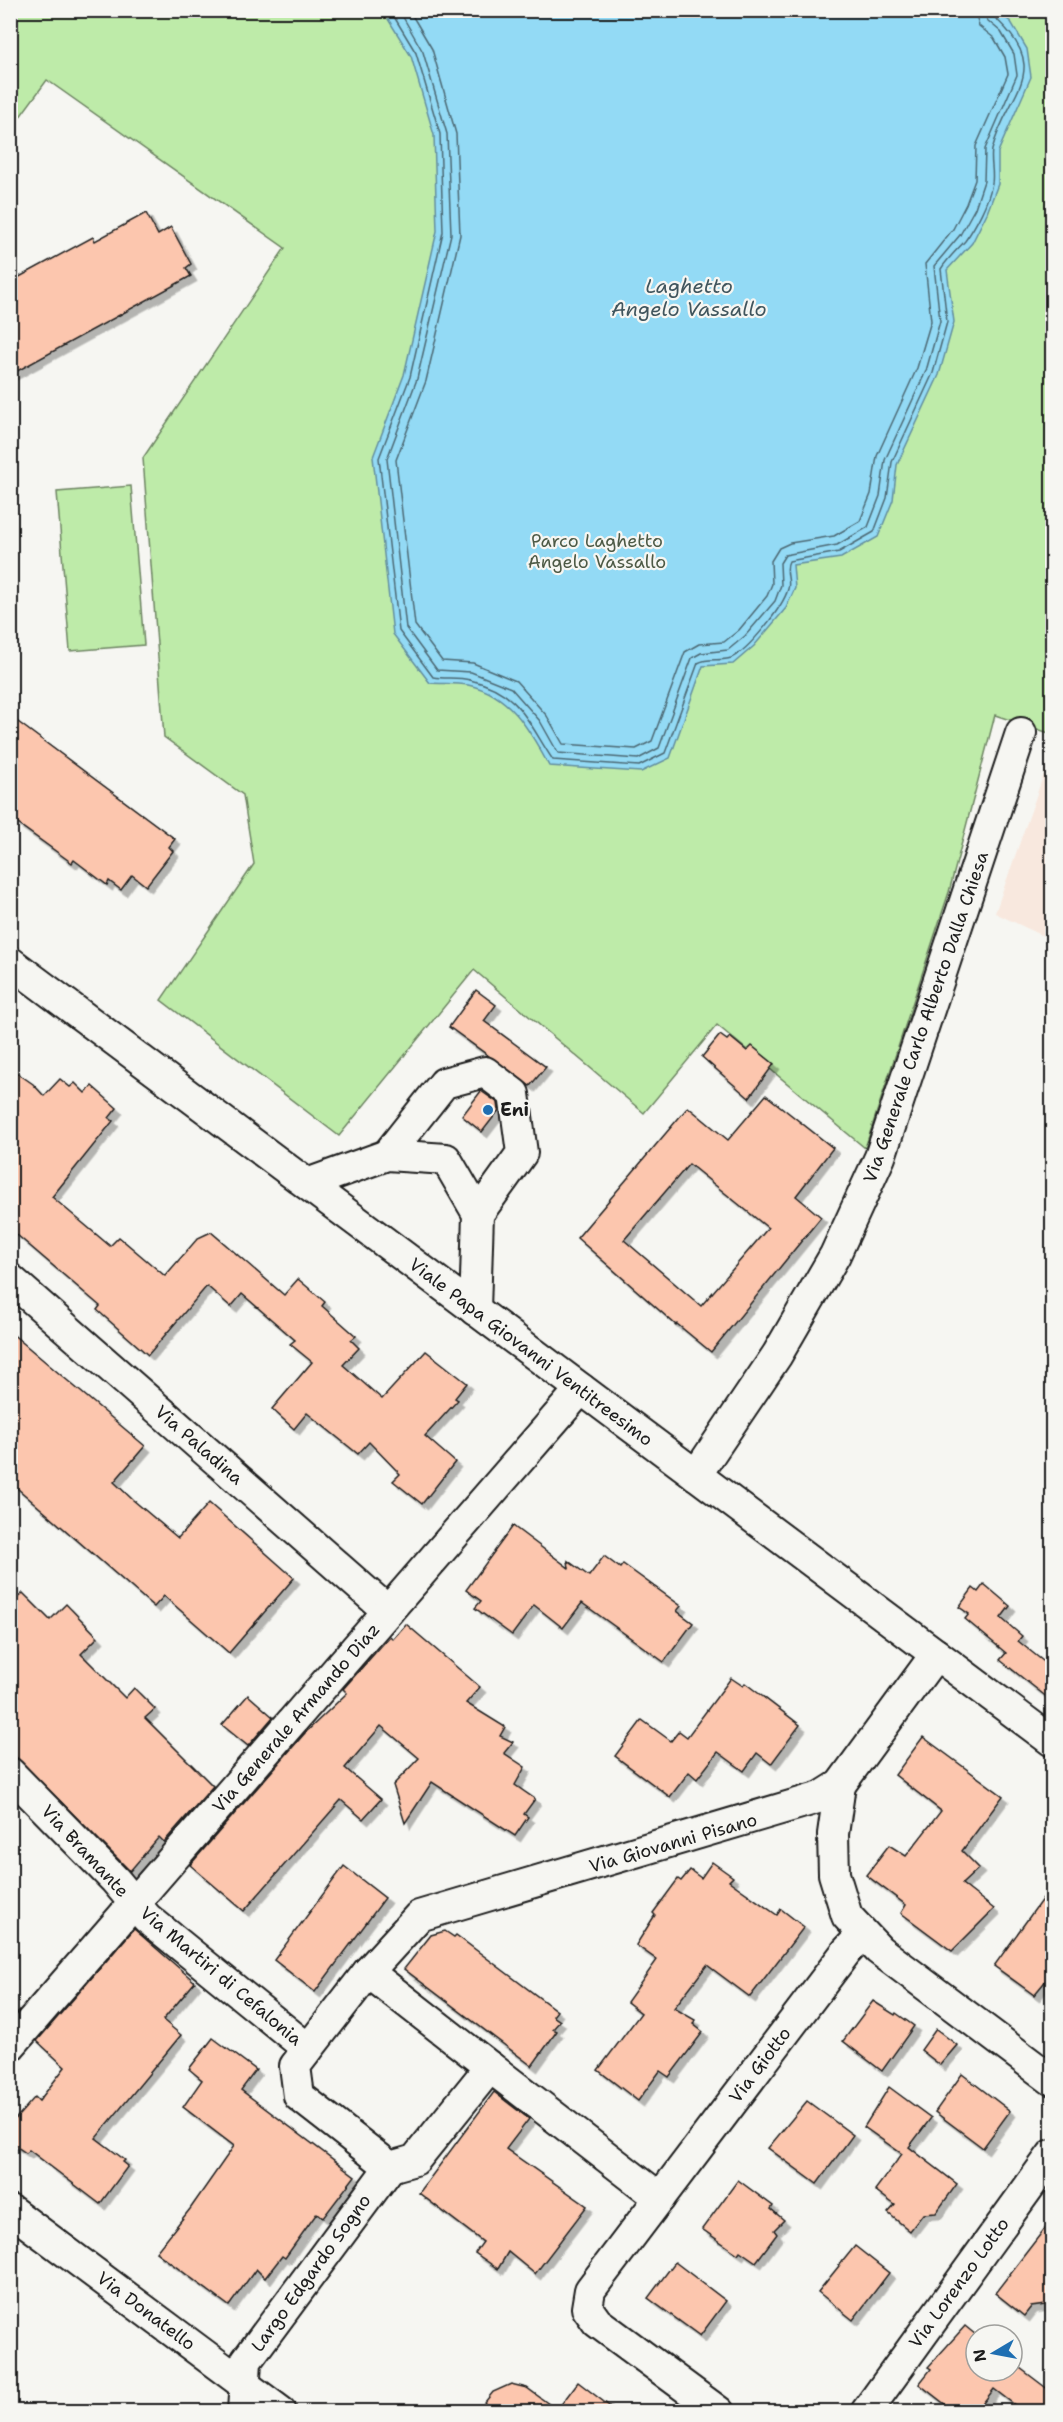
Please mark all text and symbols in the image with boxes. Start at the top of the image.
water label: Laghetto Angelo Vassallo [611,273,767,322]
park label: Parco Laghetto Angelo Vassallo [528,529,666,574]
street label: Via Generale Carlo Alberto Dalla Chiesa [858,848,994,1186]
place label: Eni [500,1098,529,1122]
marker: Eni [481,1103,495,1117]
street label: Viale Papa Giovanni Ventitreesimo [404,1252,658,1452]
street label: Via Paladina [150,1400,248,1490]
street label: Via Generale Armando Diaz [207,1618,385,1818]
street label: Via Bramante [36,1800,134,1902]
street label: Via Giovanni Pisano [586,1808,760,1878]
street label: Via Martiri di Cefalonia [135,1901,307,2051]
street label: Via Giotto [724,2022,796,2108]
street label: Largo Edgardo Sogno [246,2189,376,2357]
street label: Via Lorenzo Lotto [903,2213,1015,2353]
street label: Via Donatello [92,2266,200,2356]
north arrow [964,2323,1024,2383]
text: N [968,2347,991,2364]

